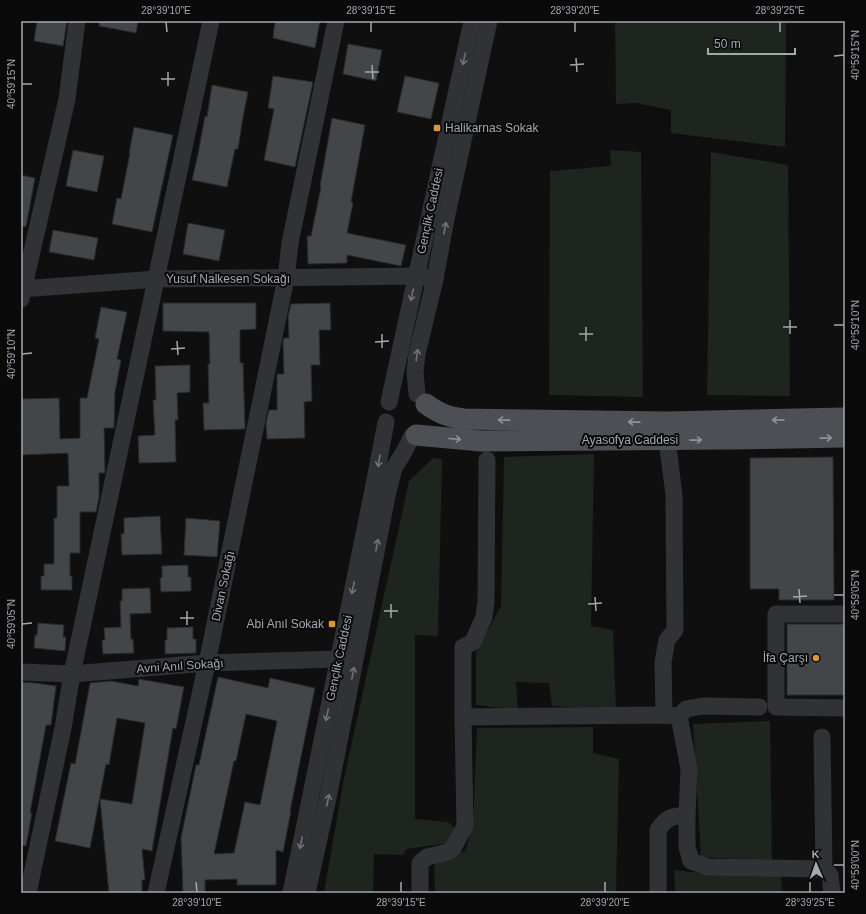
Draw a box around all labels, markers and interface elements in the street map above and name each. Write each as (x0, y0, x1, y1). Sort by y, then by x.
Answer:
text: 28°39'10"E (141, 5, 191, 16)
text: 28°39'15"E (346, 5, 396, 16)
text: 28°39'20"E (550, 5, 600, 16)
text: 28°39'25"E (755, 5, 805, 16)
scale bar (708, 30, 795, 56)
text: 40°59'15"N (850, 30, 861, 80)
text: 50 m (714, 37, 741, 51)
one-way arrow (459, 52, 467, 65)
text: 40°59'15"N (6, 59, 17, 109)
place label: Halikarnas Sokak (445, 121, 539, 135)
marker: Halikarnas Sokak (432, 123, 442, 133)
street label: Gençlik Caddesi (414, 167, 446, 255)
one-way arrow (441, 222, 449, 235)
street label: Yusuf Nalkesen Sokağı (166, 272, 290, 286)
one-way arrow (407, 289, 415, 302)
text: 40°59'10"N (850, 300, 861, 350)
text: 40°59'10"N (6, 329, 17, 379)
one-way arrow (413, 349, 421, 362)
one-way arrow (498, 416, 511, 424)
one-way arrow (772, 416, 785, 424)
one-way arrow (628, 418, 641, 426)
street label: Ayasofya Caddesi (582, 433, 678, 447)
one-way arrow (819, 434, 832, 442)
one-way arrow (448, 435, 461, 442)
one-way arrow (689, 436, 702, 444)
one-way arrow (375, 454, 383, 467)
one-way arrow (374, 539, 382, 552)
street label: Divan Sokağı (209, 550, 237, 622)
text: 40°59'05"N (850, 570, 861, 620)
one-way arrow (349, 581, 357, 594)
text: 40°59'05"N (6, 599, 17, 649)
street label: Gençlik Caddesi (323, 614, 355, 702)
place label: Abi Anıl Sokak (247, 617, 325, 631)
marker: Abi Anıl Sokak (327, 619, 337, 629)
place label: İfa Çarşı (763, 651, 808, 665)
marker: İfa Çarşı (811, 653, 821, 663)
street label: Avni Anıl Sokağı (136, 656, 224, 676)
one-way arrow (349, 666, 357, 679)
one-way arrow (323, 708, 331, 721)
one-way arrow (324, 794, 332, 807)
one-way arrow (297, 836, 305, 849)
text: 40°59'00"N (850, 840, 861, 890)
north arrow (796, 844, 836, 884)
text: K (811, 848, 820, 860)
text: 28°39'10"E (172, 897, 222, 908)
text: 28°39'15"E (376, 897, 426, 908)
text: 28°39'20"E (580, 897, 630, 908)
text: 28°39'25"E (785, 897, 835, 908)

